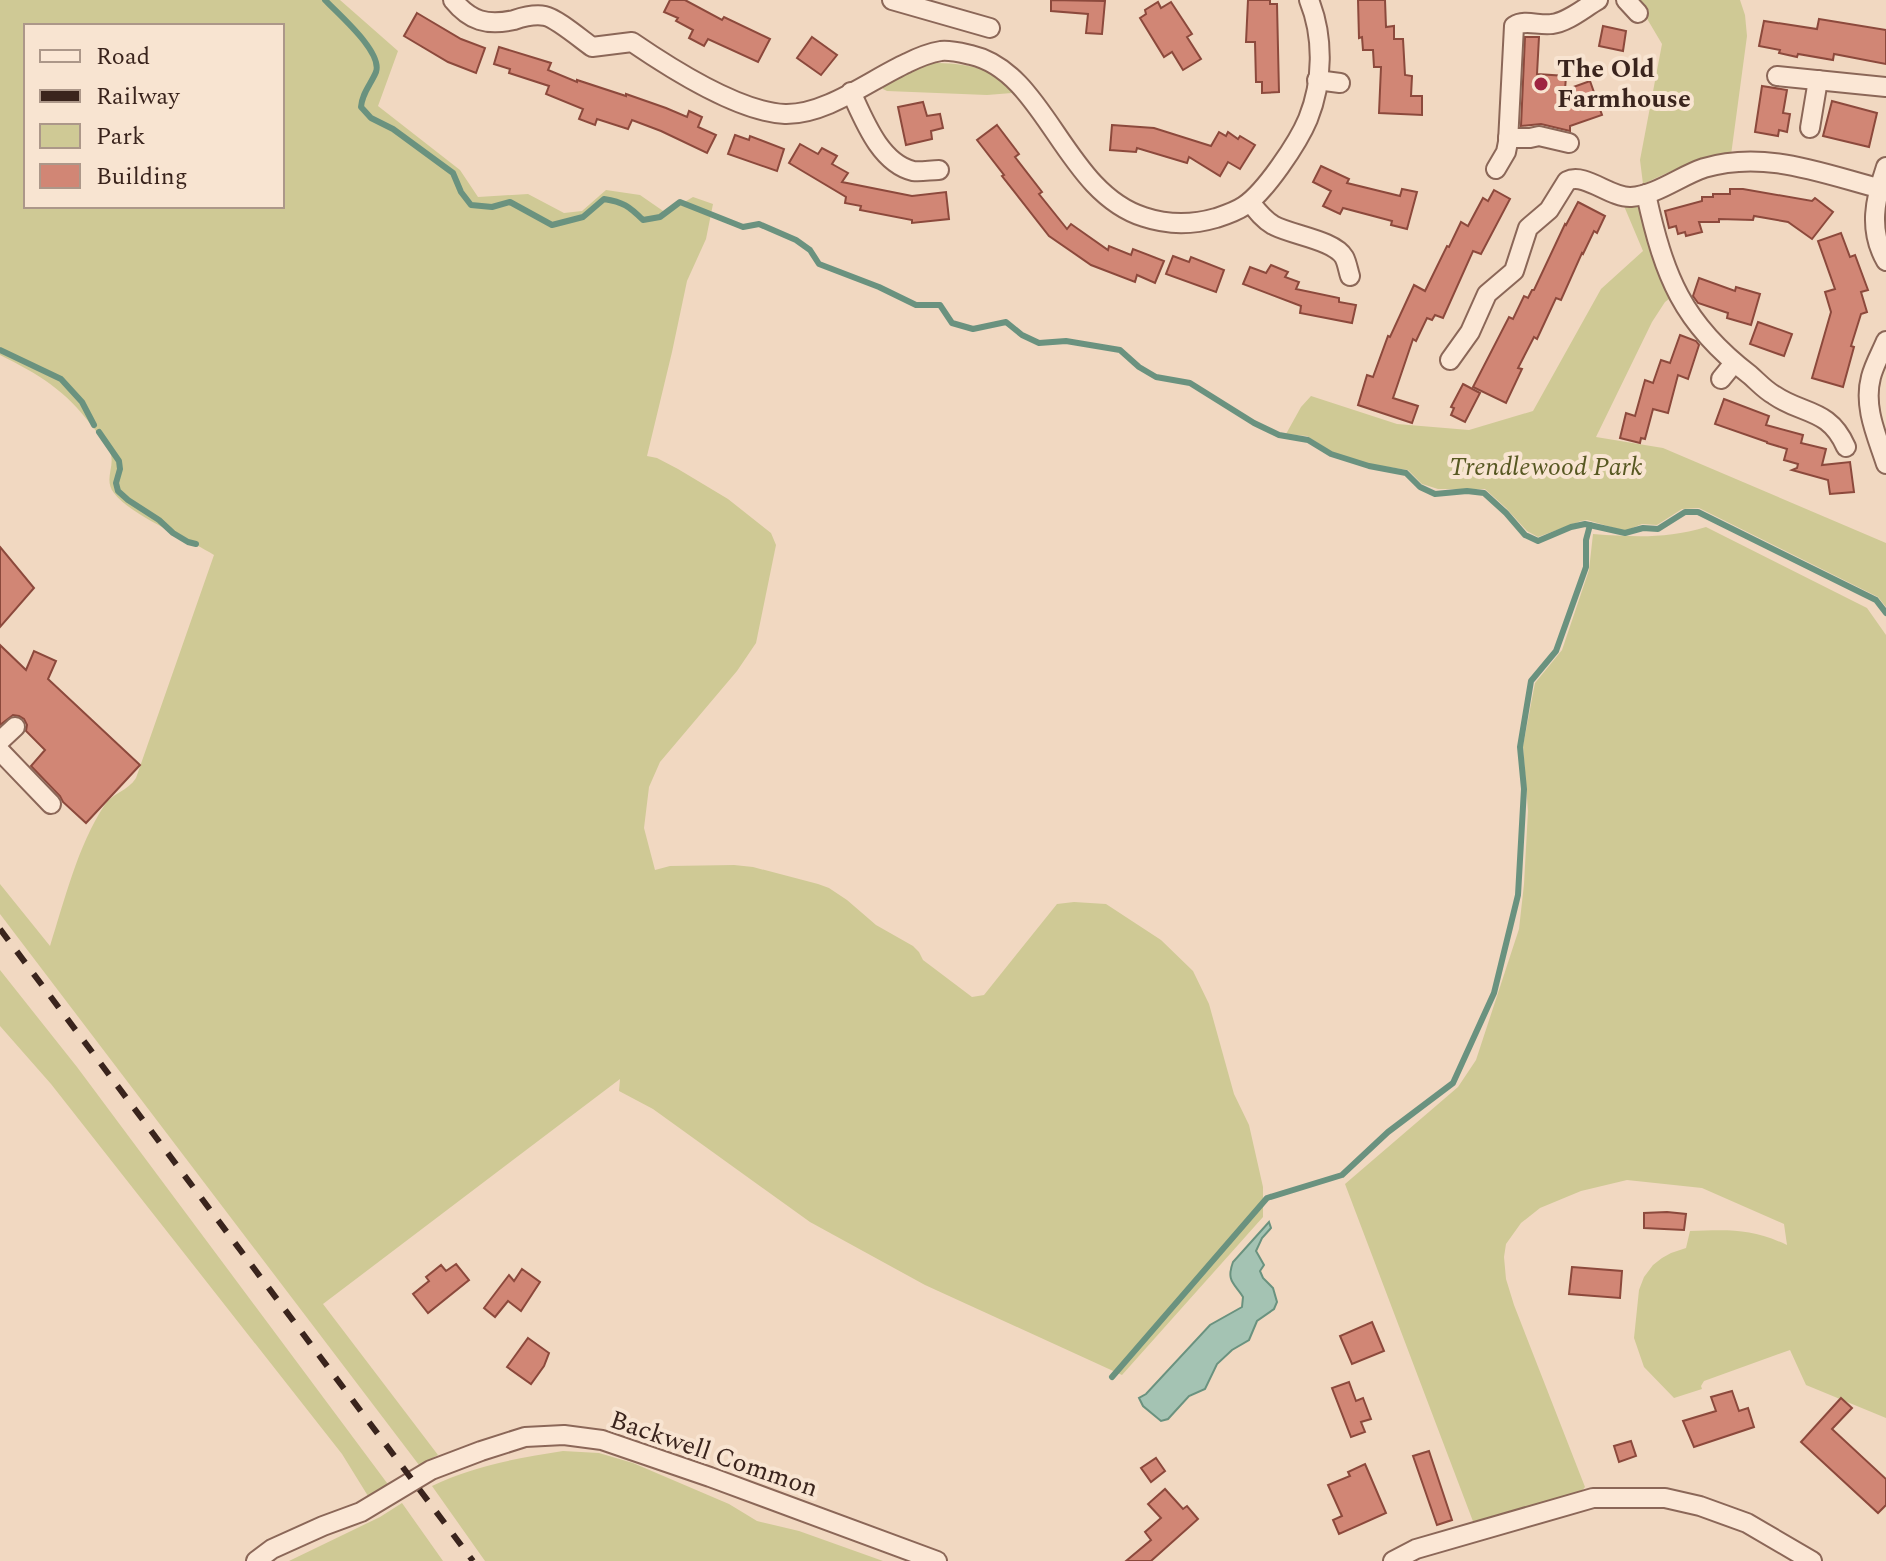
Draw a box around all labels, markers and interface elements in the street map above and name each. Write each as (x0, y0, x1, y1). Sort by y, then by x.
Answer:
legend (24, 24, 284, 208)
text: Road (96, 39, 150, 75)
place label: The Old Farmhouse (1557, 49, 1691, 119)
marker: The Old Farmhouse (1532, 75, 1550, 93)
text: Railway (96, 79, 181, 115)
text: Park (96, 119, 146, 155)
text: Building (96, 159, 188, 195)
park label: Trendlewood Park (1449, 447, 1643, 487)
street label: Backwell Common (605, 1400, 823, 1508)

